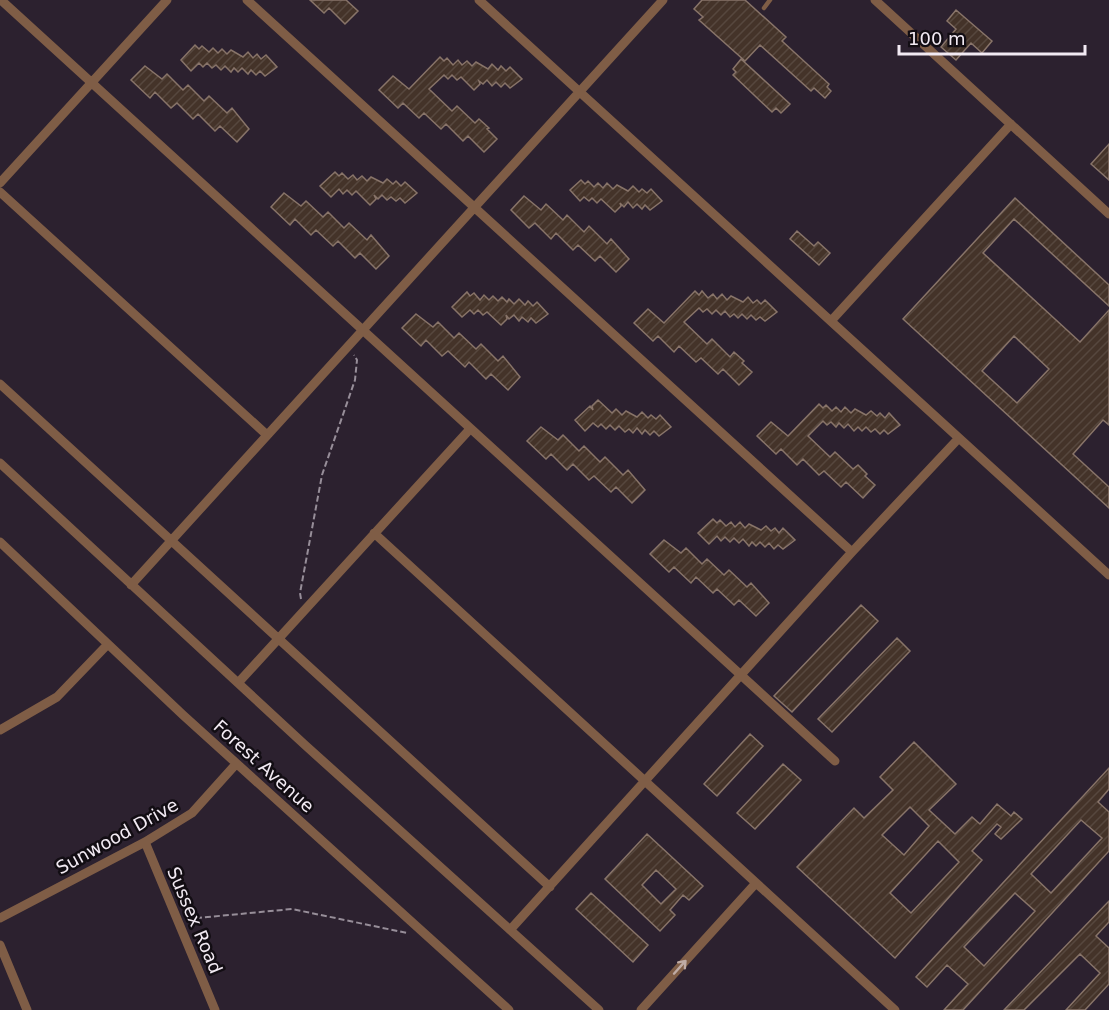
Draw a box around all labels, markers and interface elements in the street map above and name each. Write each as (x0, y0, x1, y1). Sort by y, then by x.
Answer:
scale bar (899, 18, 1085, 56)
text: 100 m (908, 28, 966, 49)
street label: Forest Avenue (209, 715, 319, 817)
street label: Sunwood Drive (52, 794, 182, 878)
street label: Sussex Road (163, 863, 227, 977)
one-way arrow (673, 959, 687, 974)

